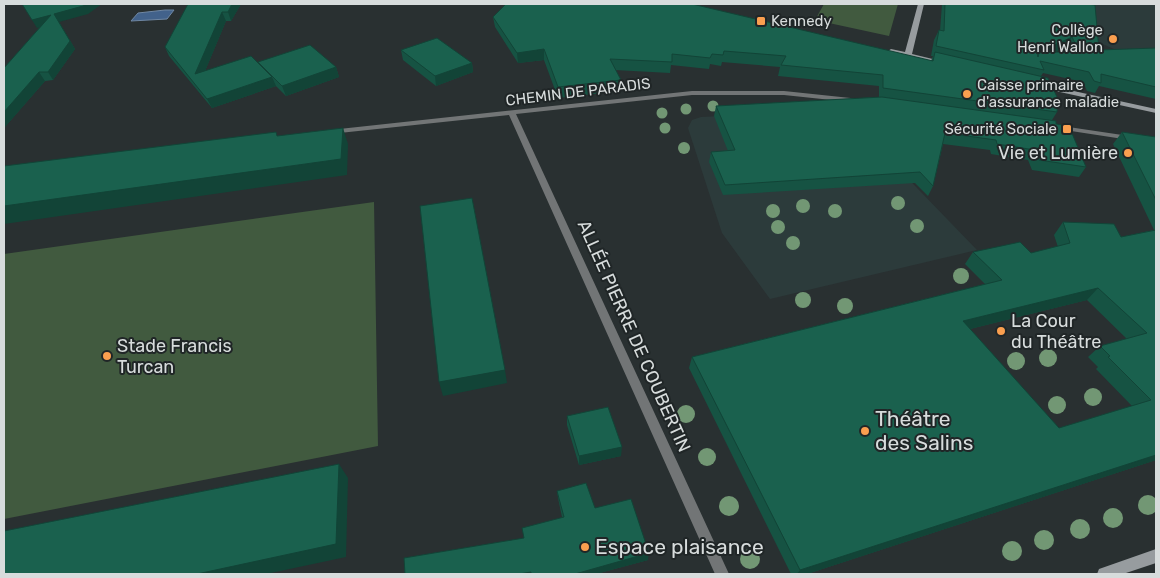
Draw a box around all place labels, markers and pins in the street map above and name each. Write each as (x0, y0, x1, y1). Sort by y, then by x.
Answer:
place label: Kennedy (771, 12, 832, 30)
marker: Kennedy (755, 15, 767, 27)
place label: Collège Henri Wallon (1017, 21, 1103, 56)
marker: Collège Henri Wallon (1107, 33, 1119, 45)
place label: Caisse primaire d'assurance maladie (977, 76, 1119, 111)
marker: Caisse primaire d'assurance maladie (961, 88, 973, 100)
place label: Sécurité Sociale (945, 120, 1057, 138)
marker: Sécurité Sociale (1061, 123, 1073, 135)
place label: Vie et Lumière (998, 142, 1118, 164)
marker: Vie et Lumière (1122, 147, 1134, 159)
place label: La Cour du Théâtre (1011, 310, 1101, 353)
marker: La Cour du Théâtre (995, 325, 1007, 337)
place label: Stade Francis Turcan (117, 335, 232, 378)
marker: Stade Francis Turcan (101, 350, 113, 362)
place label: Théâtre des Salins (875, 406, 973, 455)
marker: Théâtre des Salins (859, 425, 871, 437)
place label: Espace plaisance (595, 534, 764, 559)
marker: Espace plaisance (579, 541, 591, 553)

